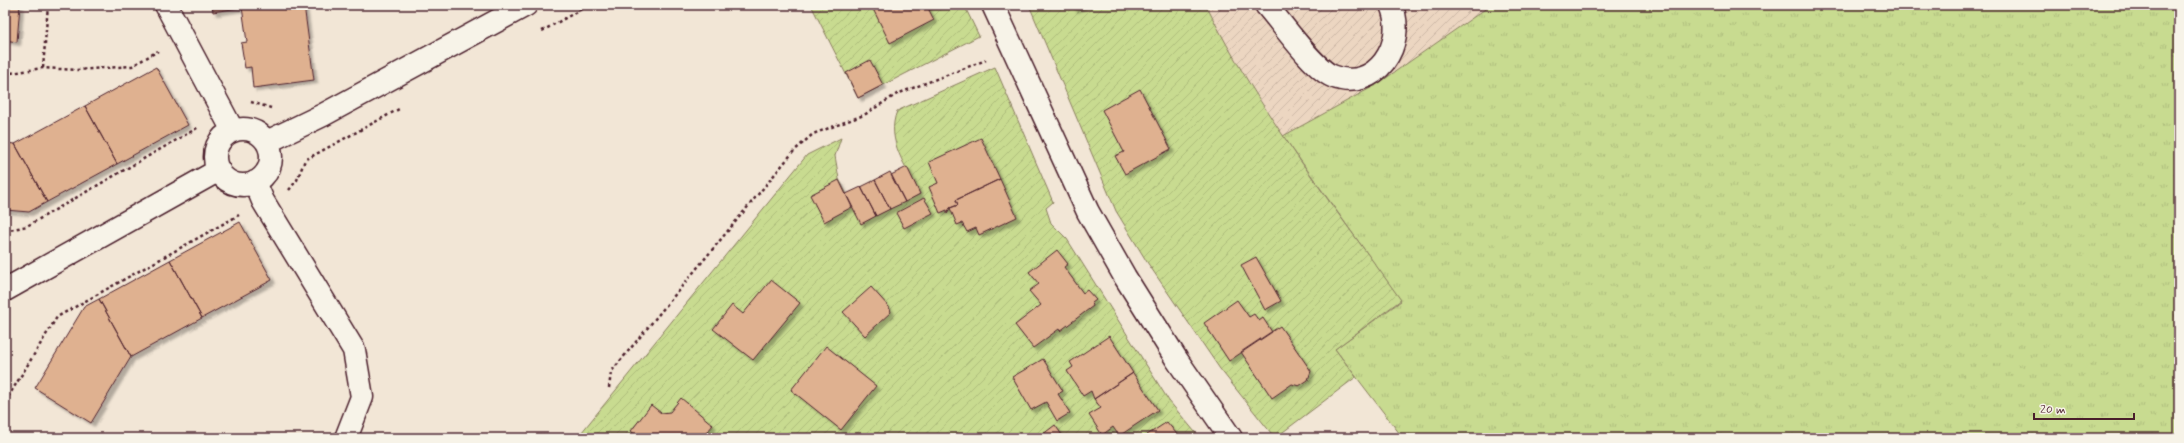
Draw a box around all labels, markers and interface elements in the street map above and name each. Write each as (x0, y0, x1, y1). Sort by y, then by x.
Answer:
scale bar (2034, 395, 2134, 421)
text: 20 m (2040, 402, 2066, 418)

